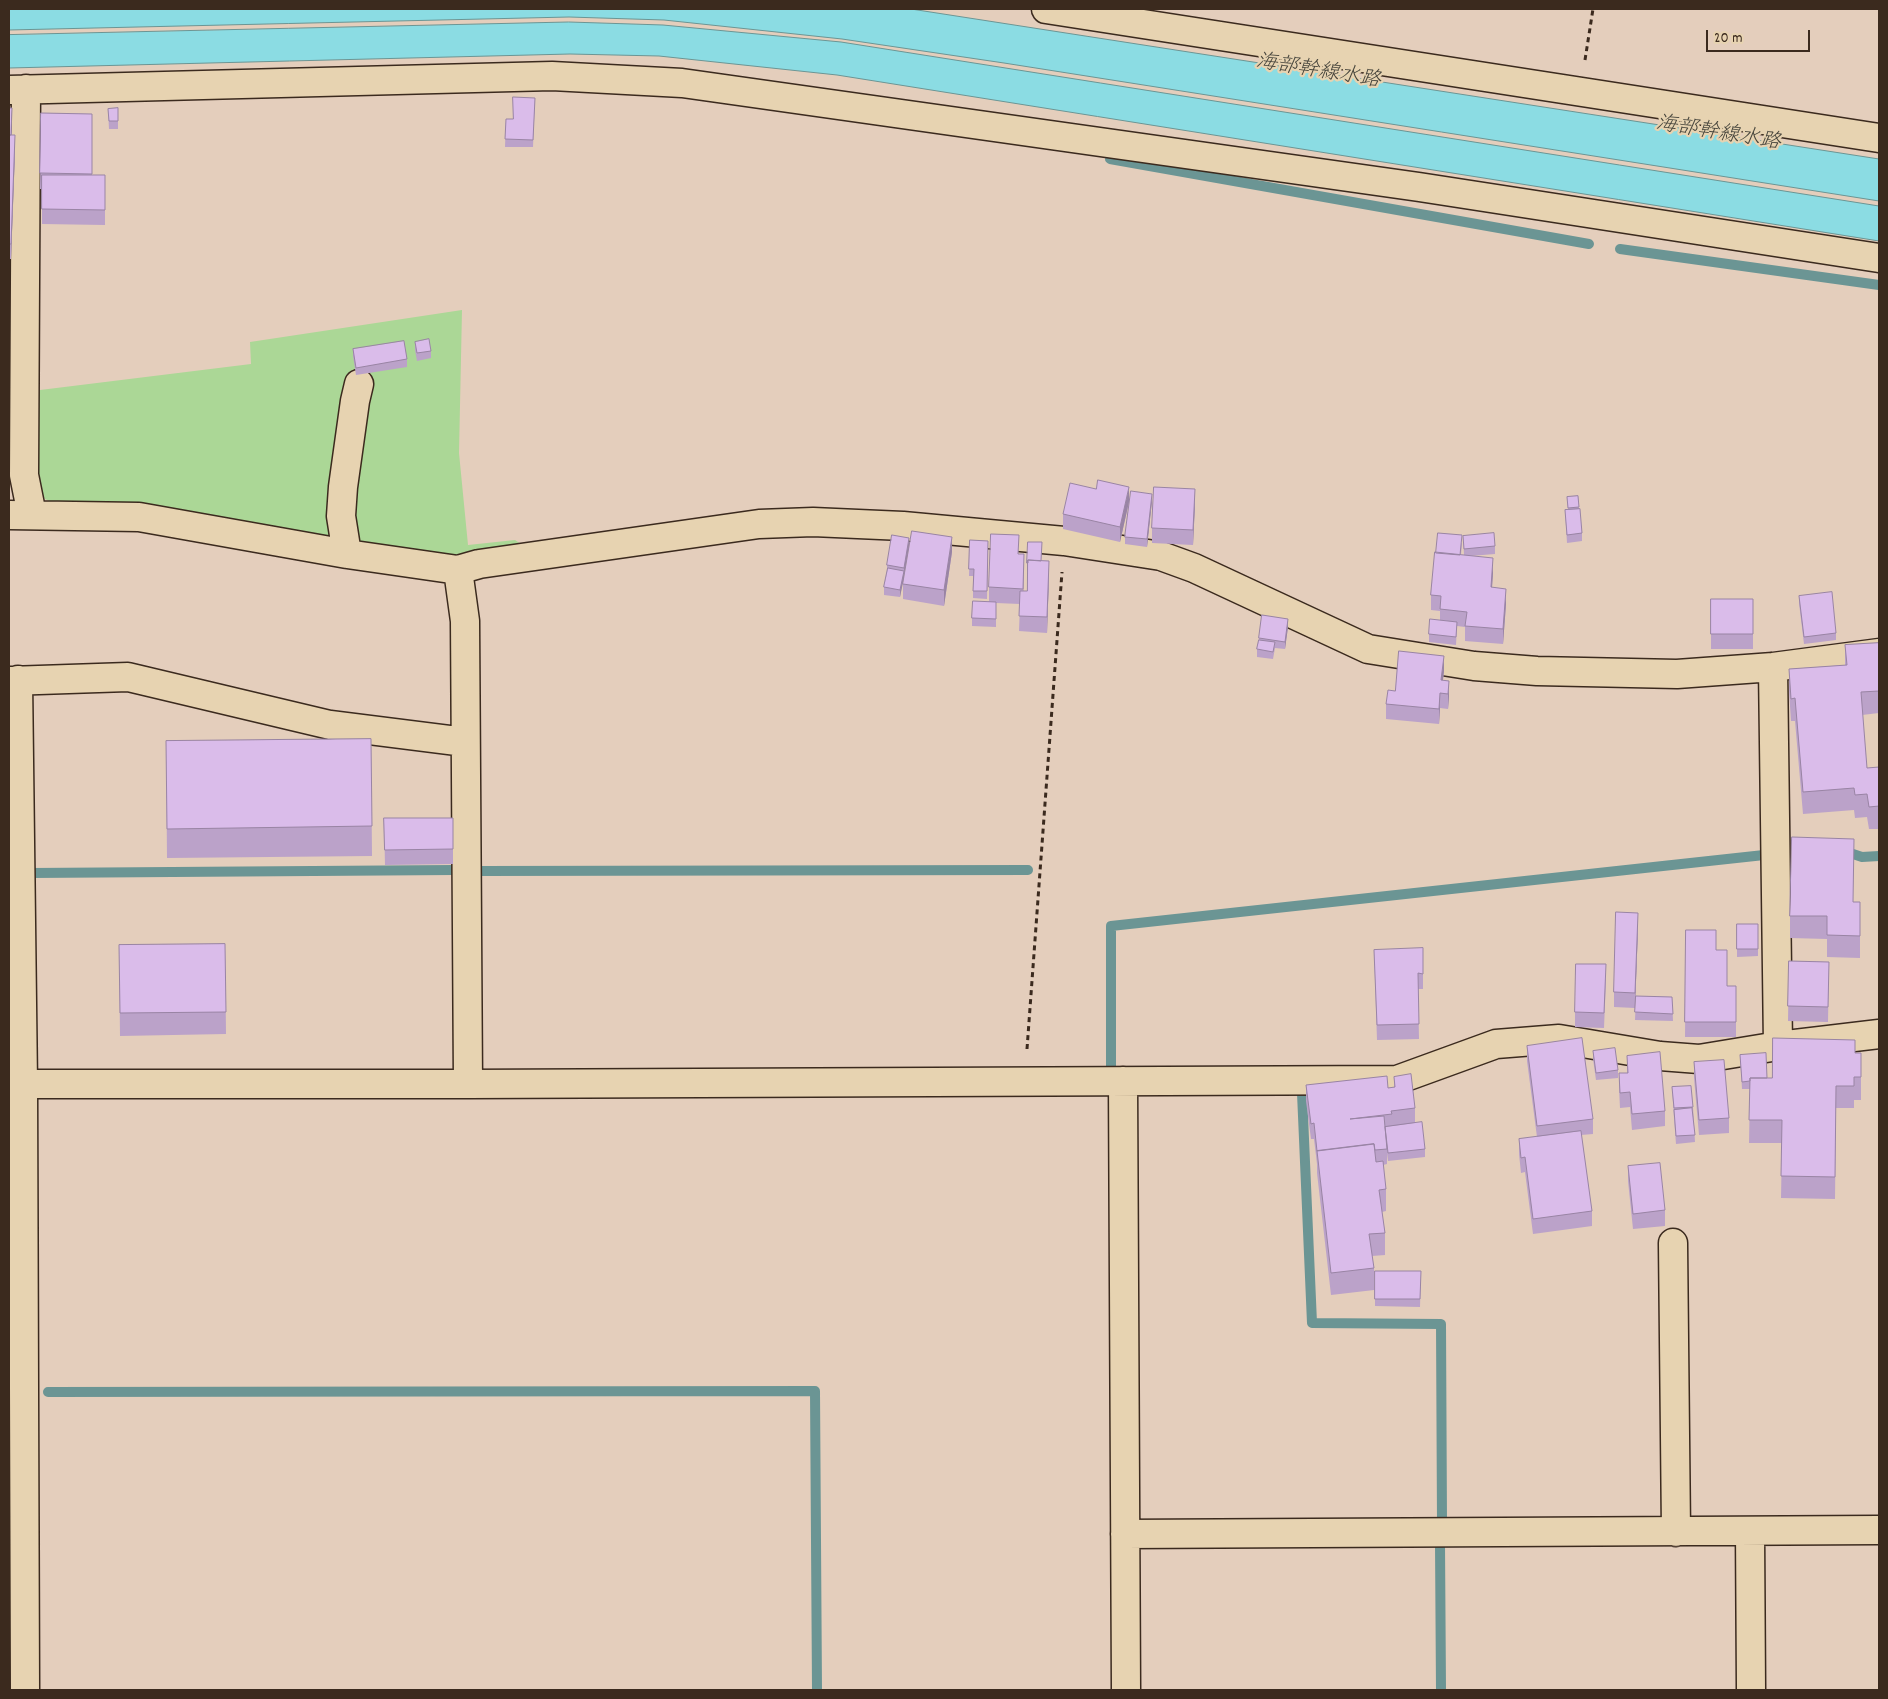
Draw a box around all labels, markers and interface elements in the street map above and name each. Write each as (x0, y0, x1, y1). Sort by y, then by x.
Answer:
scale bar (1708, 20, 1812, 52)
text: 20 m (1714, 28, 1742, 50)
water label: 海部幹線水路 (1254, 51, 1382, 95)
water label: 海部幹線水路 (1654, 113, 1782, 157)

